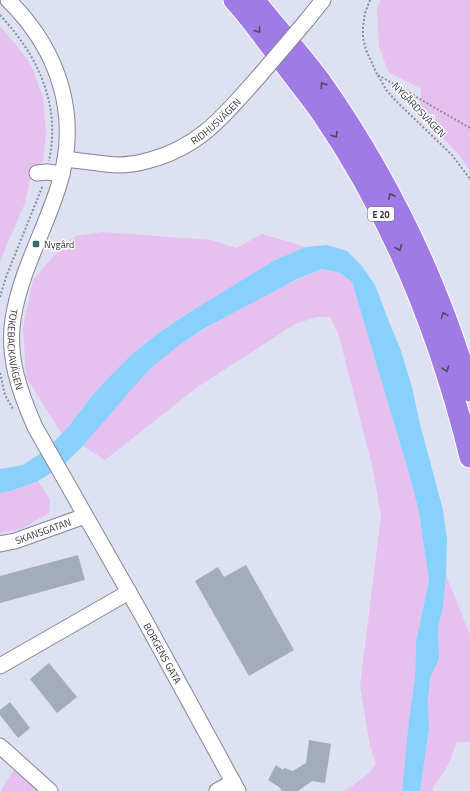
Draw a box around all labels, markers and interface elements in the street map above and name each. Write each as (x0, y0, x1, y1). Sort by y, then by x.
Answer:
one-way arrow (253, 26, 260, 33)
street label: NYGÅRDSVÄGEN (389, 79, 449, 141)
one-way arrow (321, 83, 328, 90)
street label: RIDHUSVÄGEN (187, 94, 244, 148)
one-way arrow (330, 131, 338, 138)
one-way arrow (388, 193, 396, 200)
road number: E 20 (368, 207, 394, 221)
place label: Nygård (44, 237, 74, 252)
marker: Nygård (31, 239, 41, 249)
one-way arrow (394, 245, 402, 252)
street label: TOKEBACKAVÄGEN (4, 308, 27, 392)
one-way arrow (441, 311, 449, 318)
one-way arrow (441, 366, 450, 373)
street label: SKANSGATAN (13, 514, 73, 548)
street label: BORGENS GATA (140, 620, 186, 686)

